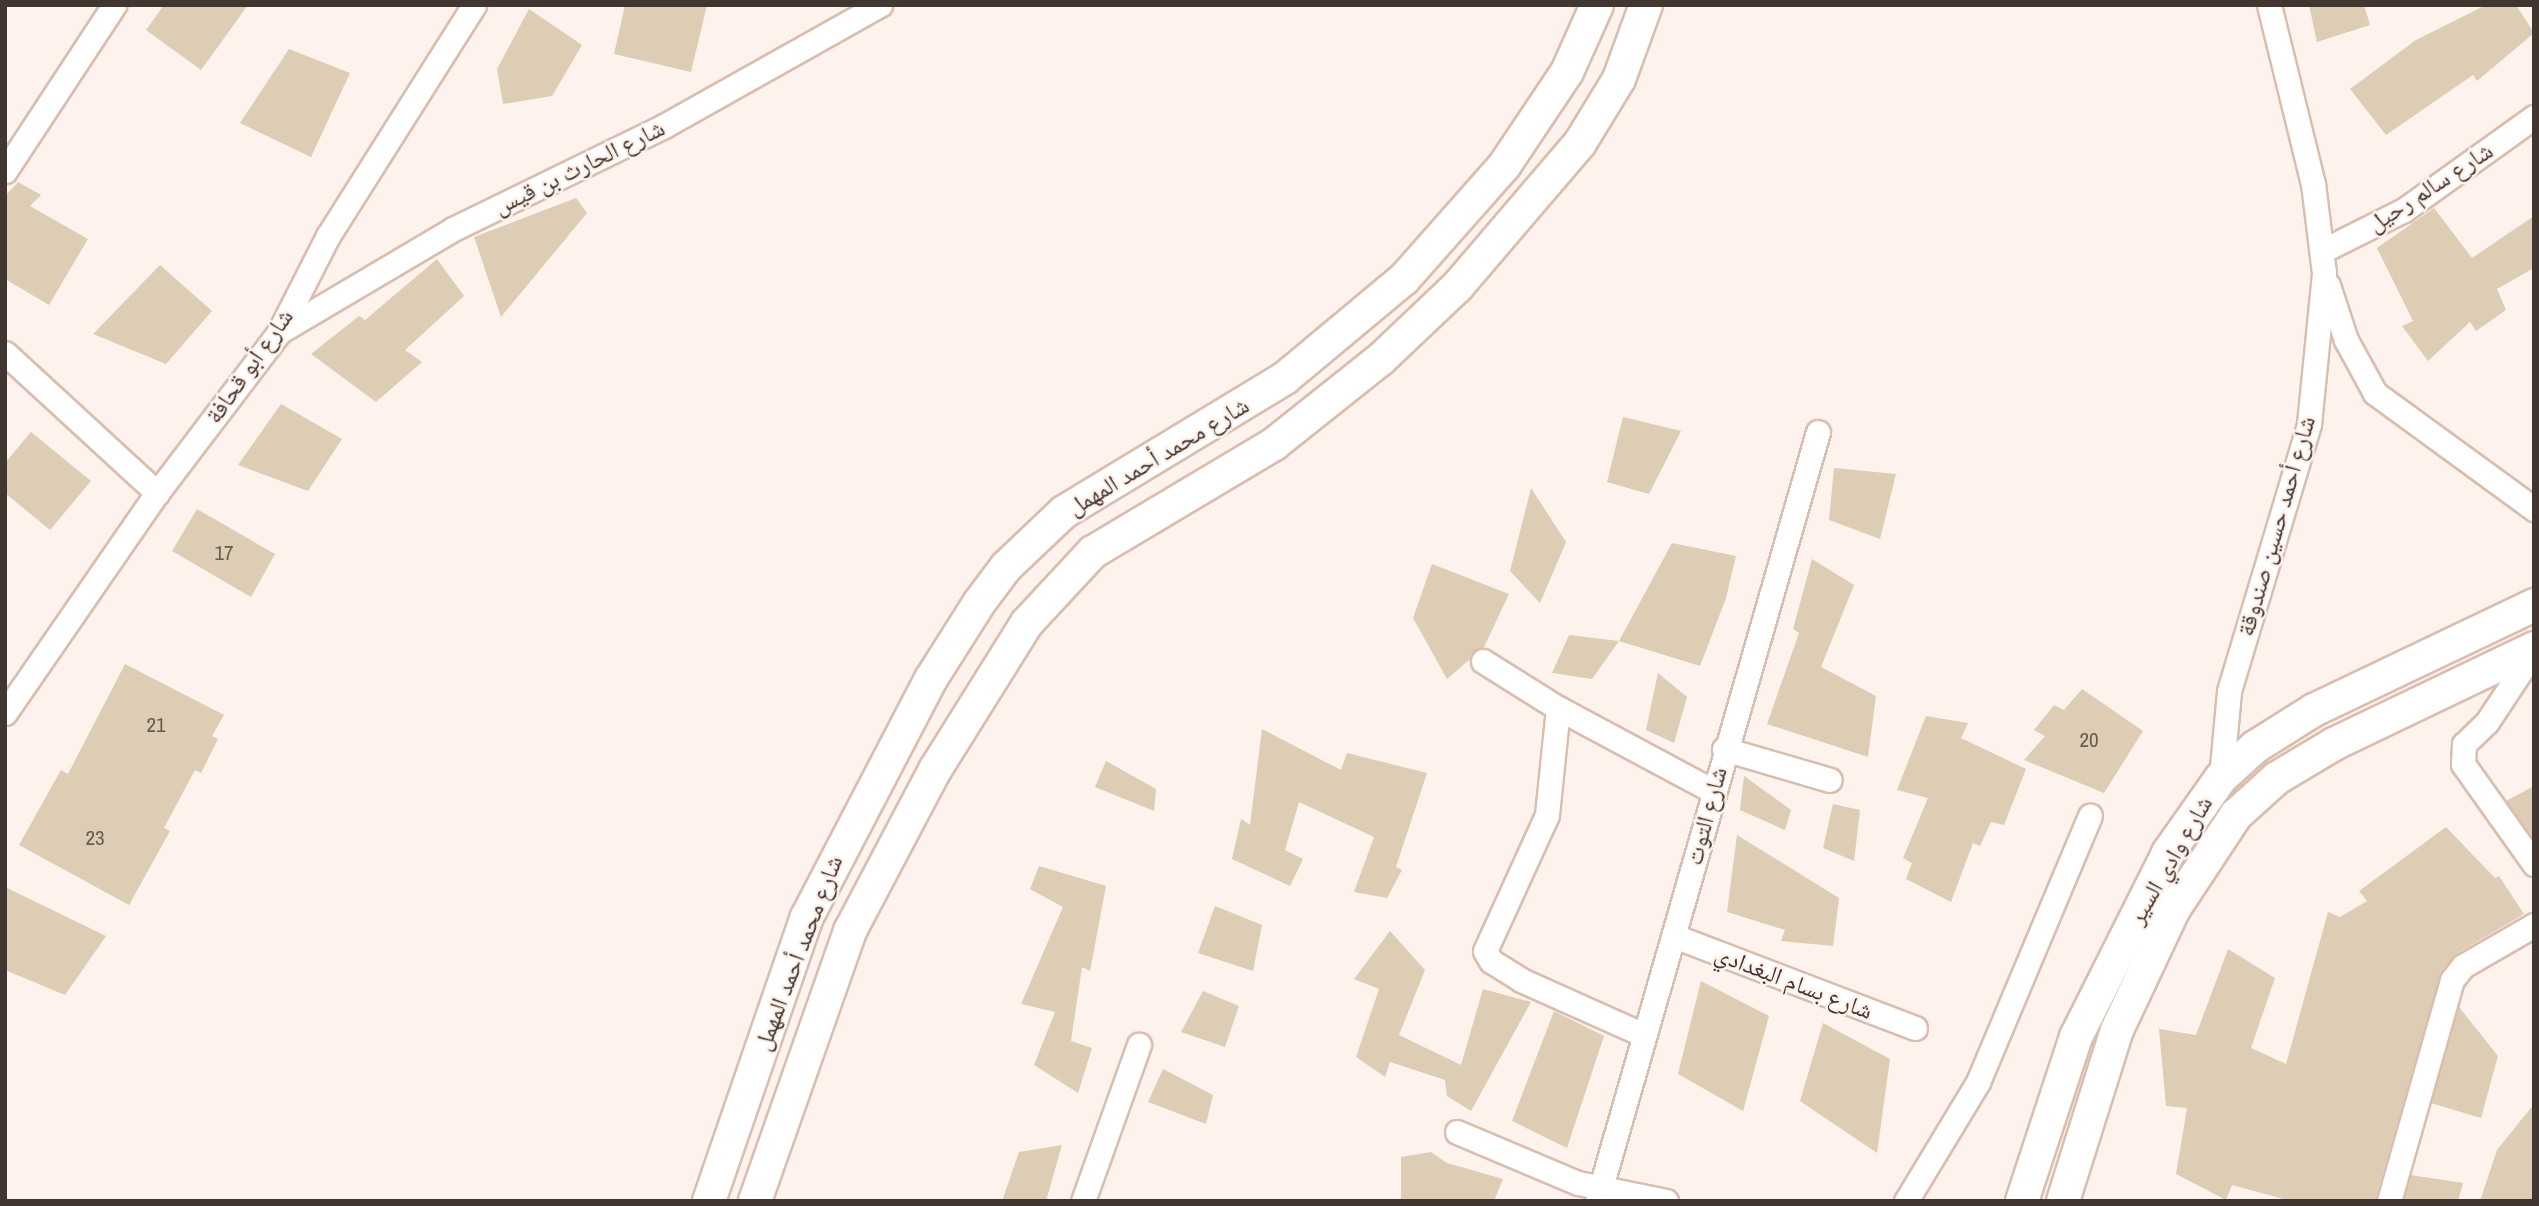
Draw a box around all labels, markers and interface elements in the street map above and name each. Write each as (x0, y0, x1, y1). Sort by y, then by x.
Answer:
street label: شارع الحارث بن قيس (489, 113, 669, 221)
street label: شارع سالم رحيل (2362, 136, 2498, 238)
street label: شارع أبو قحافة (199, 303, 299, 429)
street label: شارع محمد أحمد المهمل (1062, 390, 1254, 522)
street label: شارع أحمد حسين صندوقة (2231, 413, 2321, 639)
house number: 17 (214, 540, 234, 566)
house number: 21 (146, 712, 166, 738)
house number: 20 (2079, 727, 2099, 753)
street label: شارع التوت (1679, 764, 1733, 868)
street label: شارع وادي السير (2122, 791, 2218, 929)
house number: 23 (85, 825, 105, 851)
street label: شارع محمد أحمد المهمل (748, 851, 848, 1055)
street label: شارع بسام البغدادي (1711, 939, 1877, 1025)

